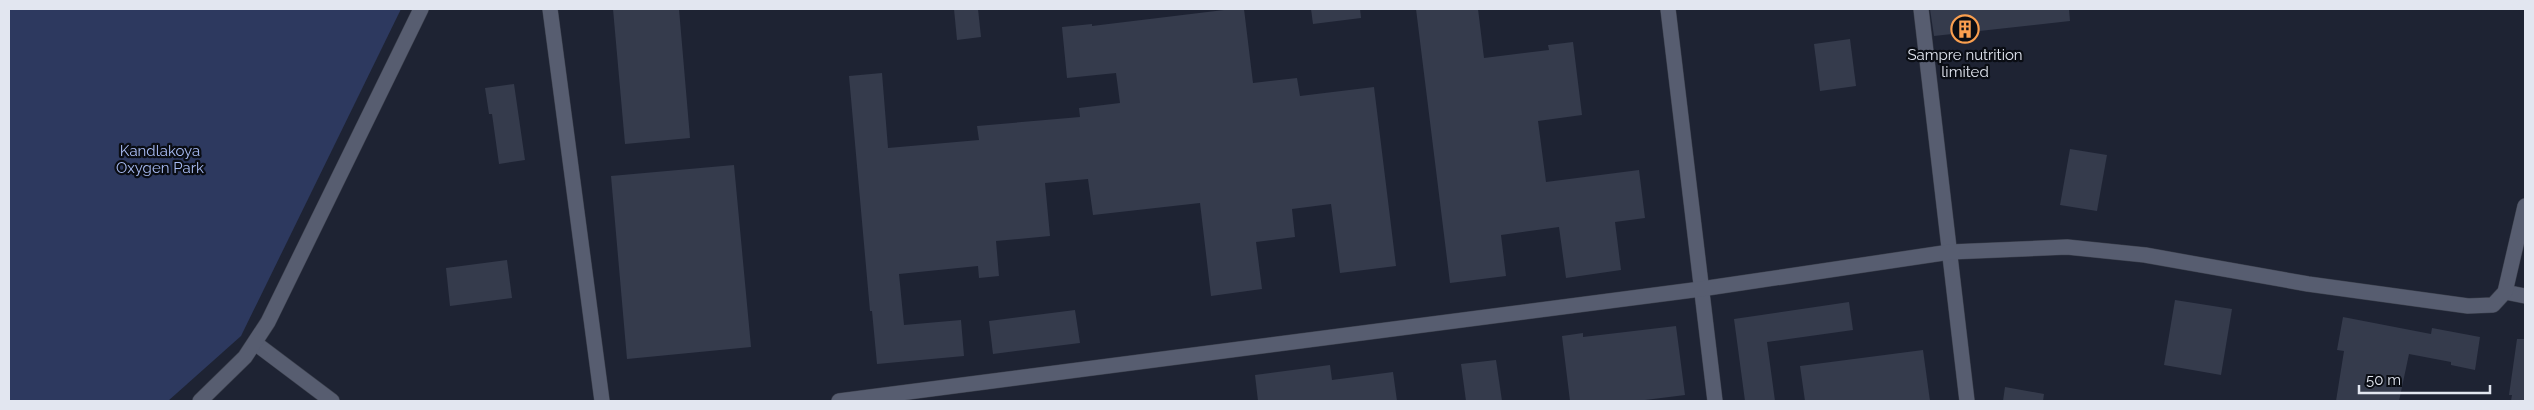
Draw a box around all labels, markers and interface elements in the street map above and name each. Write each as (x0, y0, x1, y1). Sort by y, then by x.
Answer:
building icon: Sampre nutrition limited (1950, 14, 1980, 44)
place label: Sampre nutrition limited (1907, 46, 2023, 81)
park label: Kandlakoya Oxygen Park (116, 142, 204, 177)
scale bar (2359, 362, 2490, 394)
text: 50 m (2366, 371, 2401, 389)

